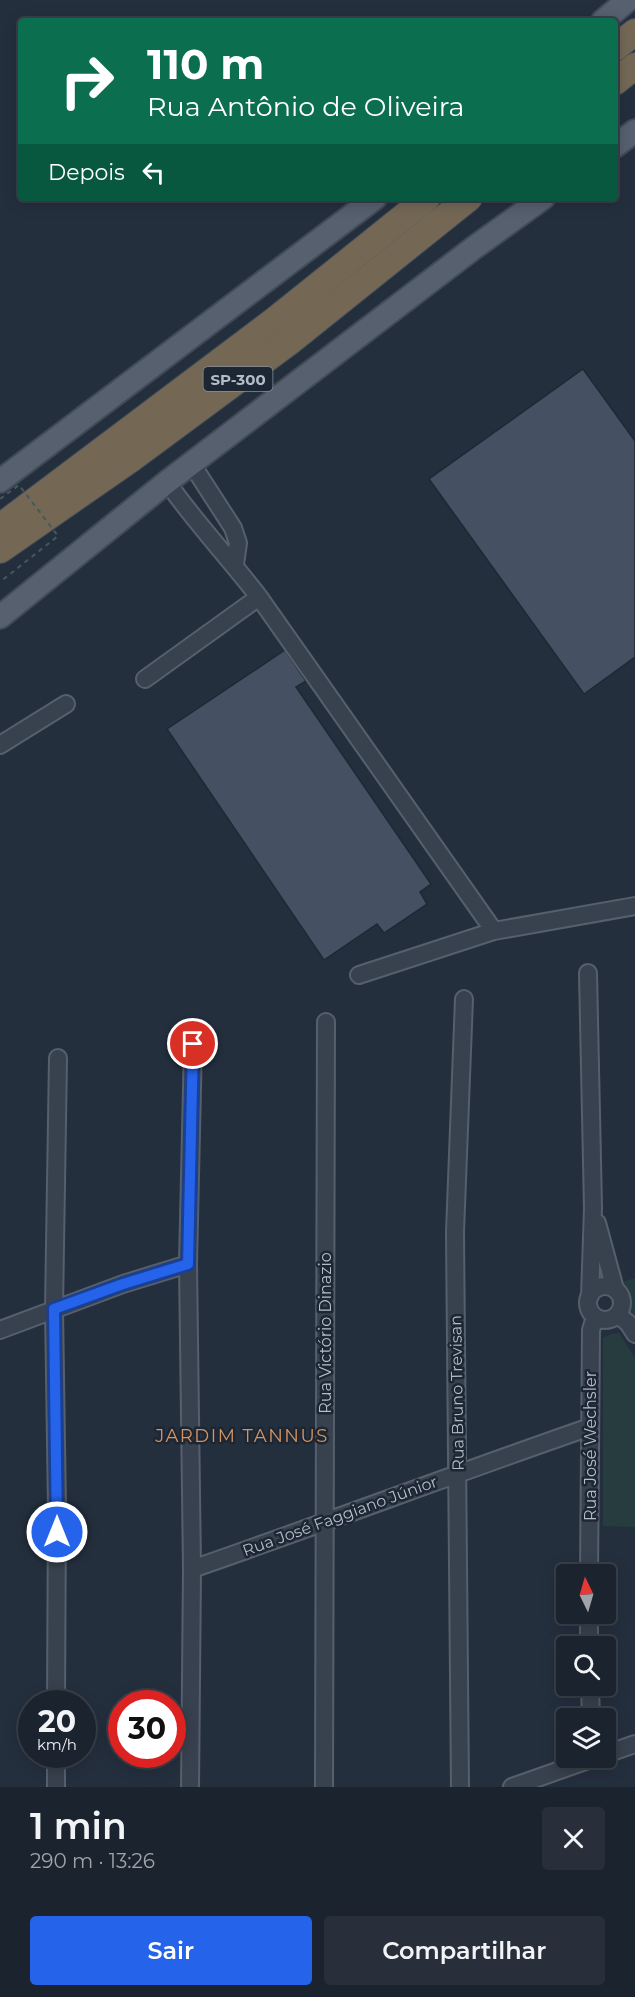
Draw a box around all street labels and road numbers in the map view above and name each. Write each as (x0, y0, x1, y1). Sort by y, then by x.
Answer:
road number: SP-300 (204, 367, 272, 391)
street label: Rua Victório Dinazio (316, 1252, 335, 1414)
street label: Rua Bruno Trevisan (446, 1315, 468, 1471)
street label: Rua José Wechsler (581, 1371, 600, 1521)
street label: Rua José Faggiano Júnior (240, 1472, 440, 1560)

